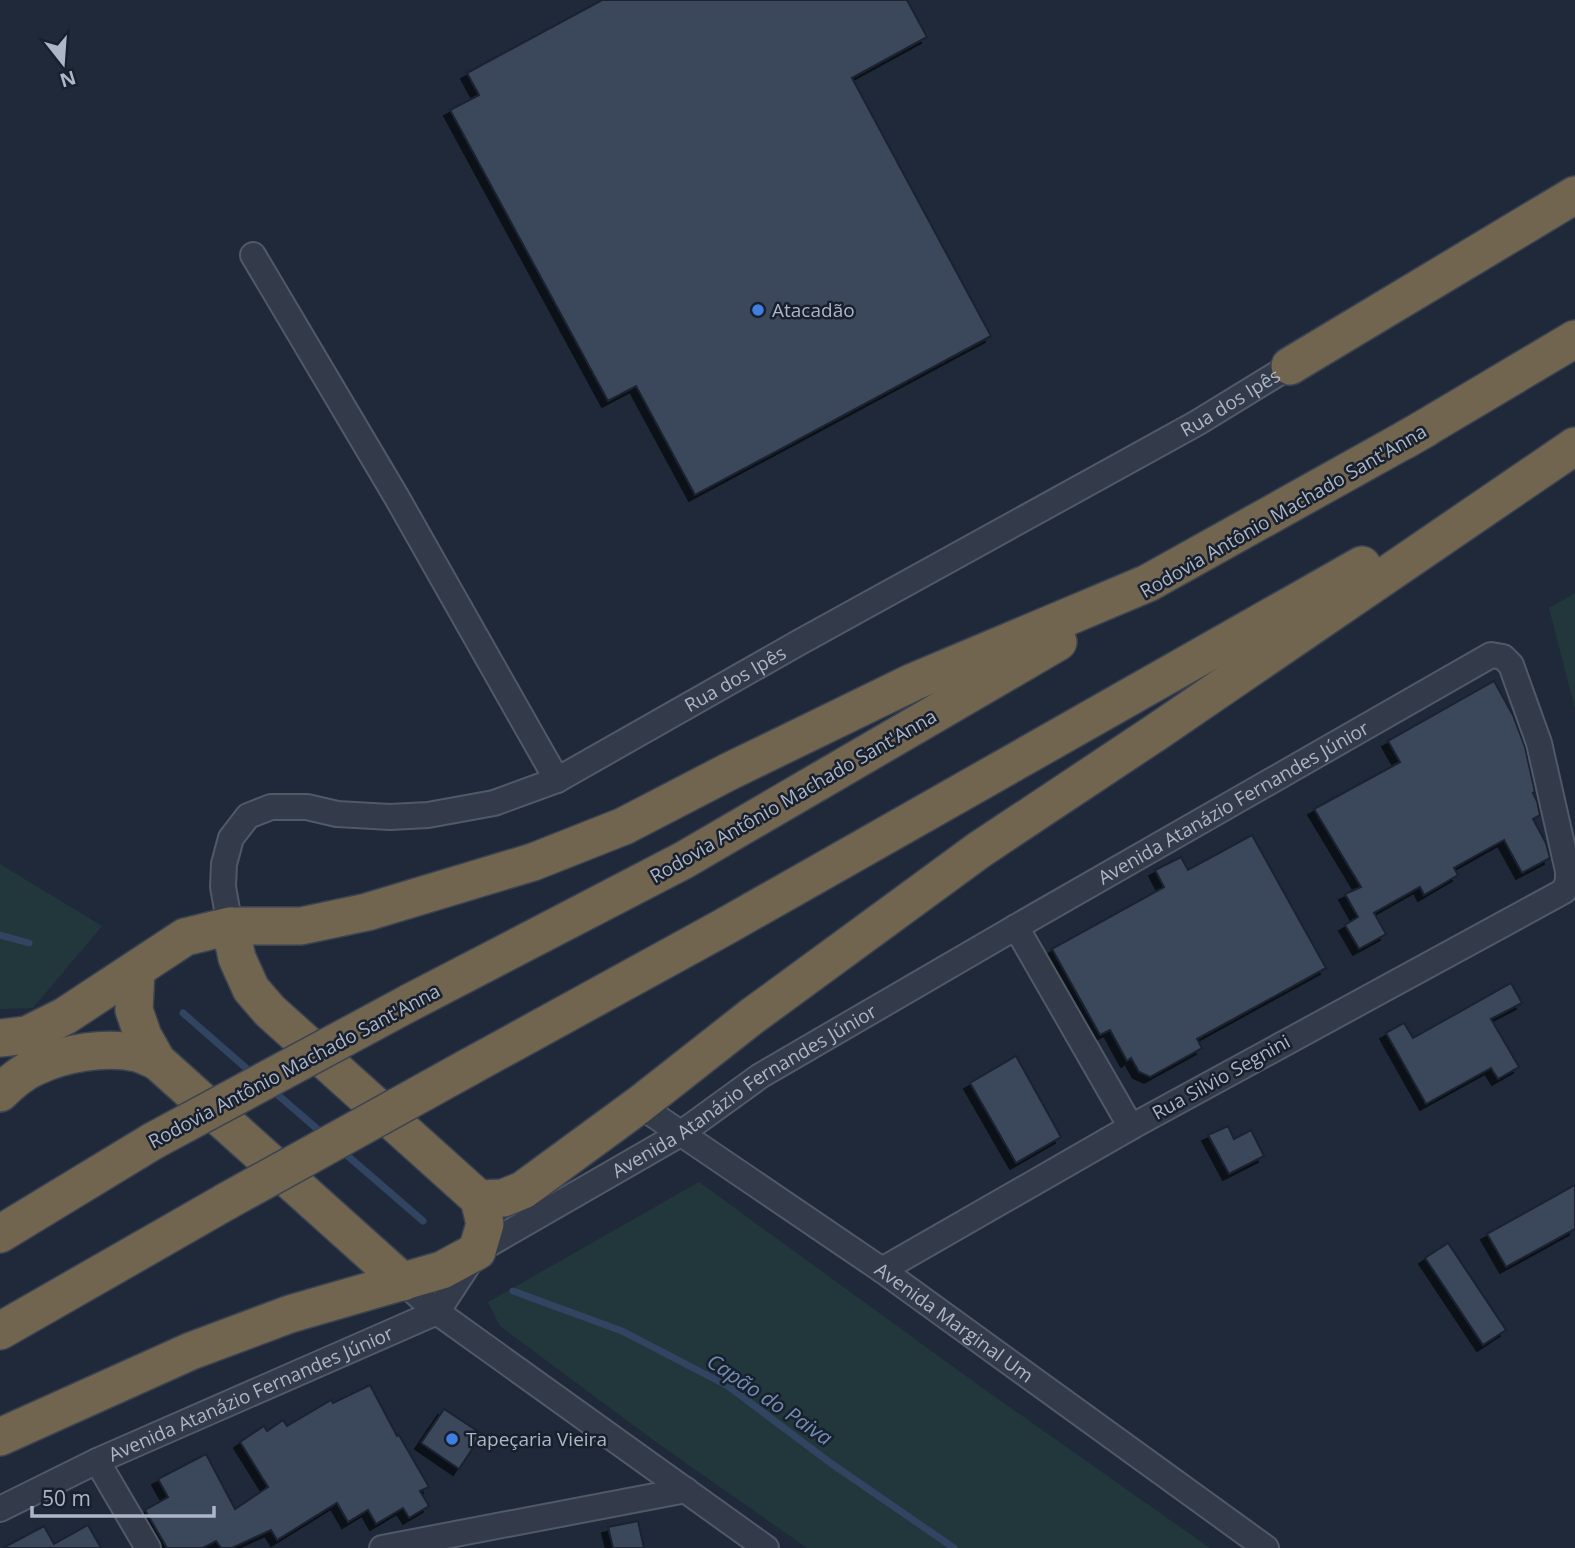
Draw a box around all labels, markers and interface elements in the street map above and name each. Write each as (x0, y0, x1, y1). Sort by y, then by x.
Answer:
north arrow (28, 28, 98, 98)
text: N (57, 65, 79, 94)
place label: Atacadão (772, 297, 855, 323)
marker: Atacadão (750, 302, 766, 318)
street label: Rua dos Ipês (1176, 362, 1285, 443)
street label: Rodovia Antônio Machado Sant'Anna (1135, 418, 1431, 604)
street label: Rua dos Ipês (680, 640, 791, 718)
street label: Rodovia Antônio Machado Sant'Anna (645, 703, 941, 889)
street label: Avenida Atanázio Fernandes Júnior (1093, 715, 1374, 890)
street label: Rodovia Antônio Machado Sant'Anna (144, 978, 444, 1154)
street label: Avenida Atanázio Fernandes Júnior (607, 998, 881, 1184)
street label: Rua Silvio Segnini (1147, 1028, 1295, 1126)
street label: Avenida Marginal Um (870, 1256, 1039, 1389)
street label: Avenida Atanázio Fernandes Júnior (104, 1320, 397, 1467)
water label: Capão do Paiva (702, 1347, 838, 1451)
place label: Tapeçaria Vieira (466, 1426, 607, 1452)
marker: Tapeçaria Vieira (444, 1431, 460, 1447)
scale bar (32, 1474, 214, 1518)
text: 50 m (42, 1484, 91, 1512)

